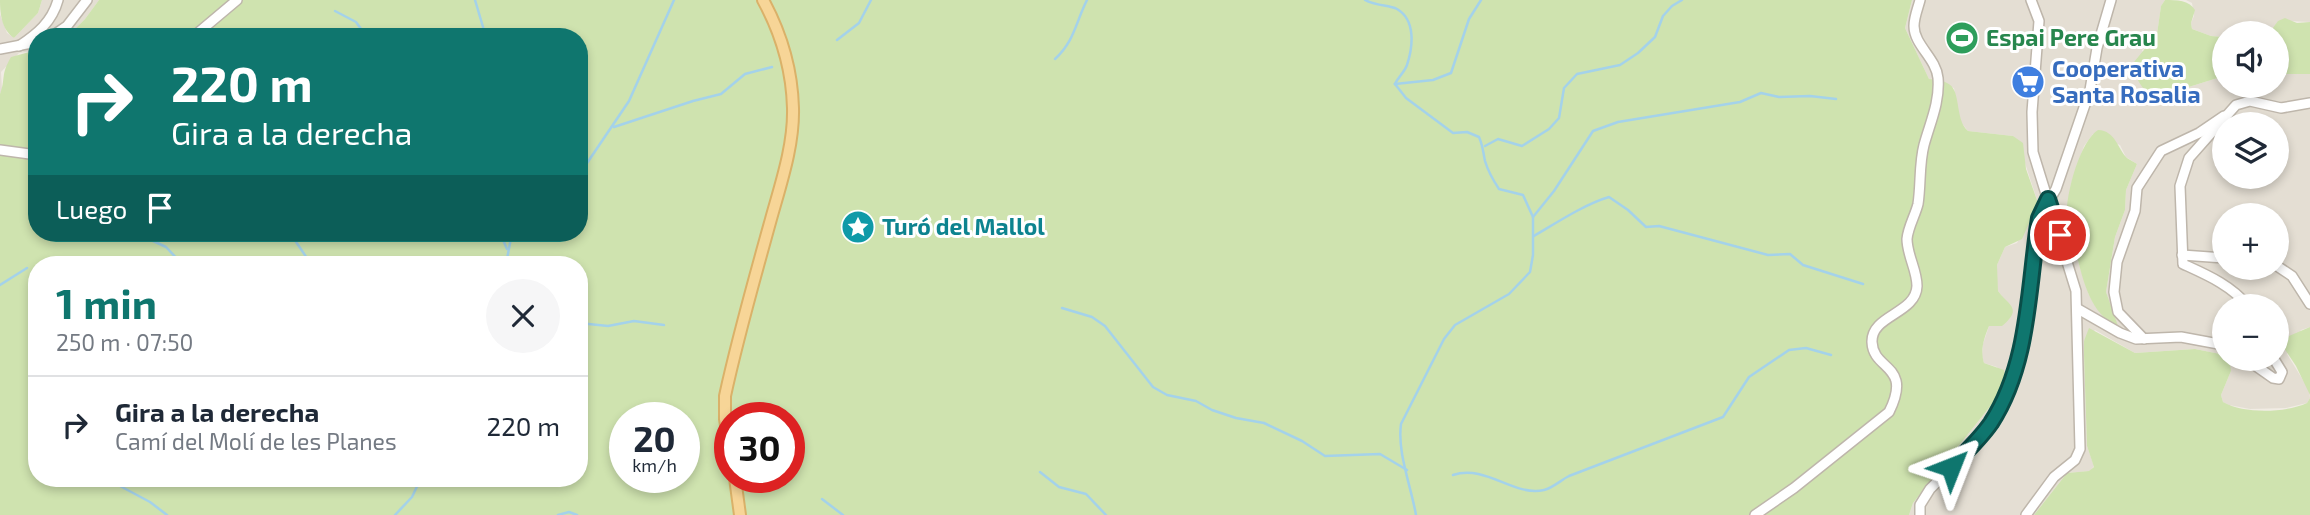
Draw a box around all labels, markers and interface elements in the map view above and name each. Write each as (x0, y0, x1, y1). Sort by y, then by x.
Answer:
sports icon: Espai Pere Grau (1943, 19, 1981, 57)
map controls (2212, 21, 2289, 371)
button: sound (2212, 21, 2289, 98)
place label: Espai Pere Grau (1986, 23, 2156, 51)
text: 220 m (171, 53, 313, 112)
place label: Cooperativa Santa Rosalia (2052, 54, 2201, 108)
icon: right (56, 56, 147, 147)
supermarket icon: Cooperativa Santa Rosalia (2009, 63, 2047, 101)
button: layers (2212, 112, 2289, 189)
text: Gira a la derecha (171, 113, 412, 151)
icon: arrive (141, 189, 179, 227)
text: Luego (56, 193, 127, 224)
button: + (2212, 203, 2289, 280)
pin (2030, 205, 2090, 265)
place icon: Turó del Mallol (839, 208, 877, 246)
place label: Turó del Mallol (882, 212, 1045, 240)
icon: arrive (2041, 216, 2079, 254)
text: 1 min (56, 277, 157, 327)
button: close (486, 279, 560, 353)
button: − (2212, 294, 2289, 371)
text: 250 m · 07:50 (56, 328, 193, 356)
text: Gira a la derecha (115, 396, 319, 427)
speed limit sign: 30 (714, 402, 805, 493)
icon: right (56, 406, 94, 444)
text: 220 m (487, 410, 560, 441)
text: 20 (633, 417, 676, 459)
text: Camí del Molí de les Planes (115, 427, 397, 455)
position arrow (1914, 430, 1988, 504)
text: km/h (632, 454, 677, 476)

